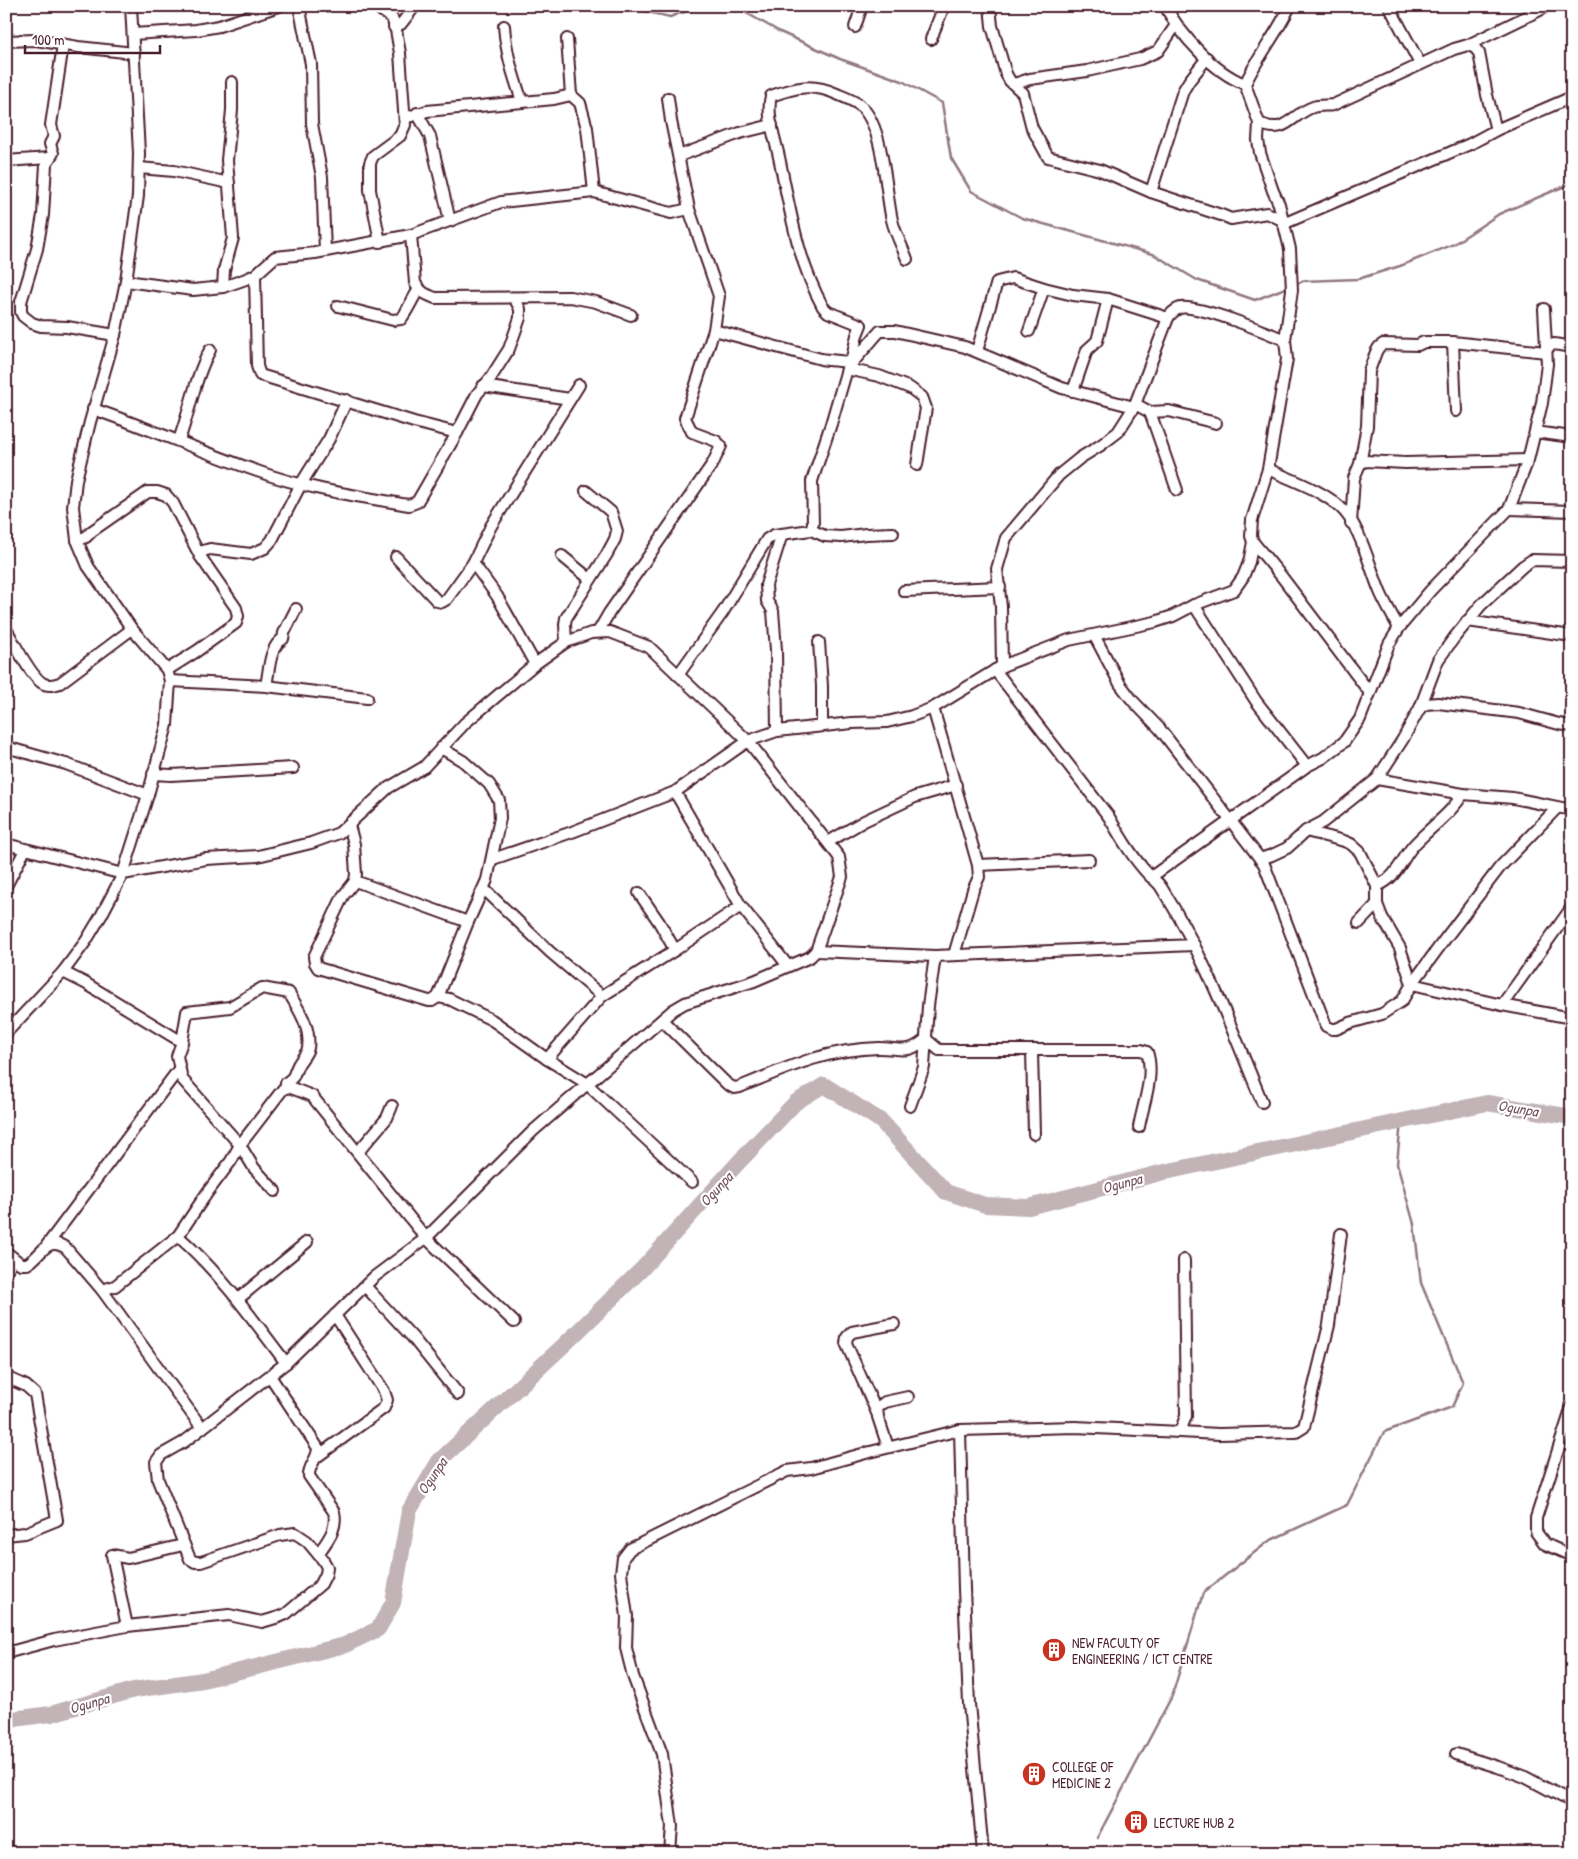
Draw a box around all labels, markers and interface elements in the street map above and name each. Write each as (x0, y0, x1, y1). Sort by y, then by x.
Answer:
scale bar (25, 22, 160, 54)
text: 100 m (32, 29, 65, 50)
water label: Ogunpa (1497, 1094, 1542, 1122)
water label: Ogunpa (695, 1166, 739, 1211)
water label: Ogunpa (1100, 1167, 1146, 1198)
water label: Ogunpa (412, 1452, 453, 1498)
place label: NEW FACULTY OF ENGINEERING / ICT CENTRE (1072, 1633, 1213, 1668)
building icon: NEW FACULTY OF ENGINEERING / ICT CENTRE (1041, 1637, 1067, 1663)
water label: Ogunpa (67, 1687, 113, 1719)
place label: COLLEGE OF MEDICINE 2 (1052, 1757, 1114, 1792)
building icon: COLLEGE OF MEDICINE 2 (1021, 1761, 1047, 1787)
building icon: LECTURE HUB 2 (1123, 1809, 1149, 1835)
place label: LECTURE HUB 2 (1154, 1813, 1235, 1832)

